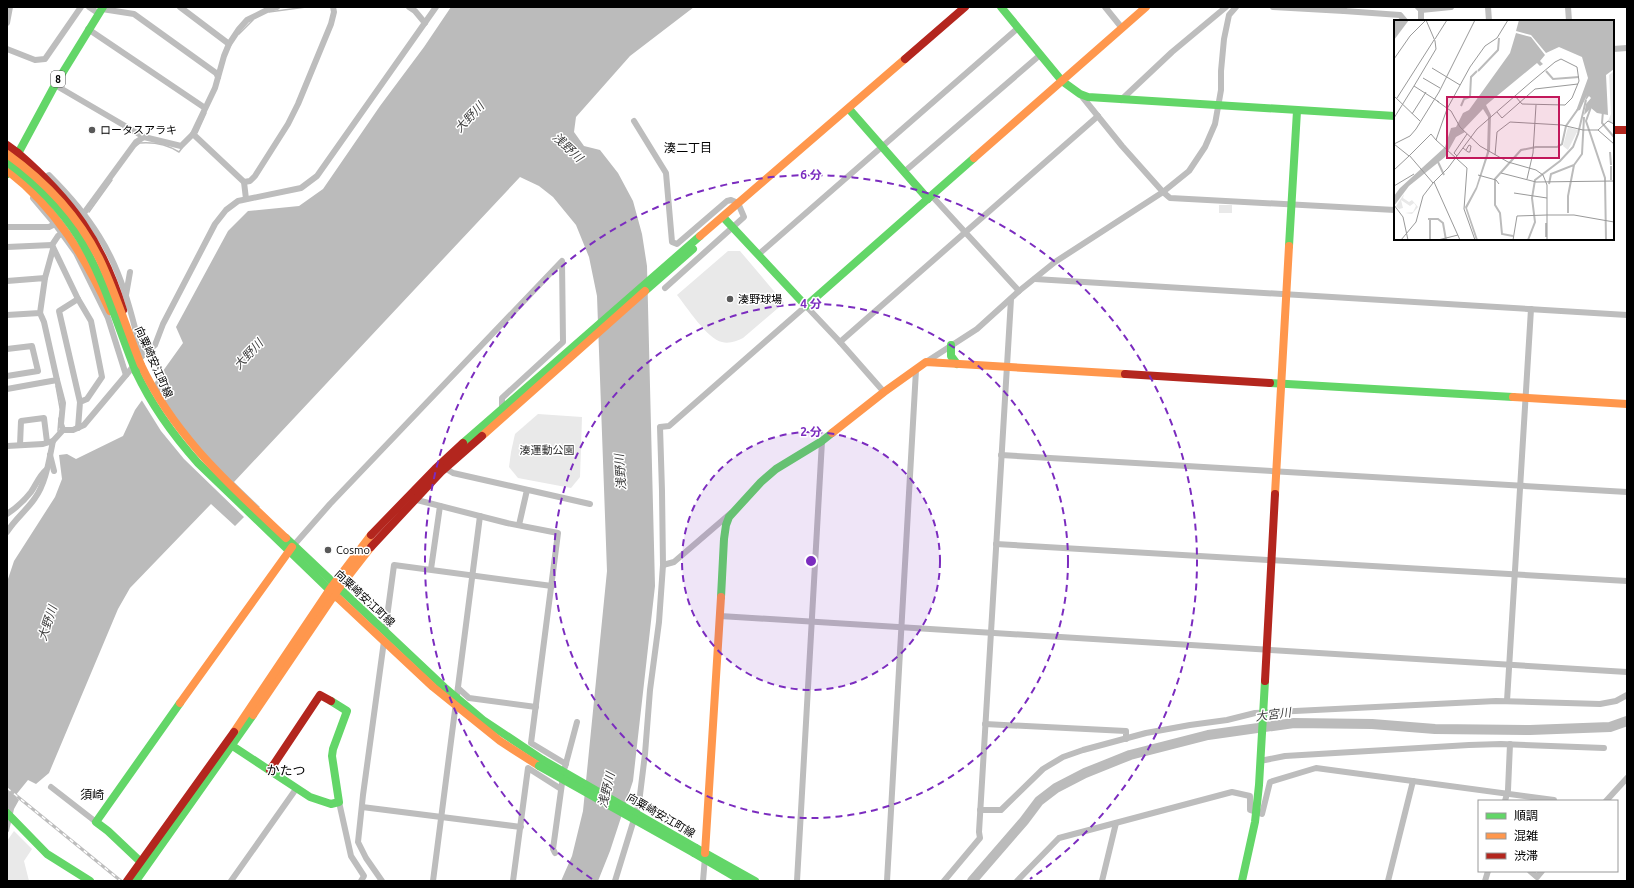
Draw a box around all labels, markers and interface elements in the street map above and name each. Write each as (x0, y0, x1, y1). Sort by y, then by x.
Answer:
inset map (1394, 20, 1614, 240)
road number: 8 (51, 71, 65, 87)
water label: 大野川 (452, 98, 487, 135)
place label: ロータスアラキ (100, 124, 177, 136)
marker: ロータスアラキ (87, 125, 97, 135)
water label: 浅野川 (550, 130, 587, 165)
district label: 湊二丁目 (664, 141, 712, 154)
text: 6 分 (800, 168, 822, 181)
place label: 湊野球場 (738, 293, 782, 305)
marker: 湊野球場 (725, 294, 735, 304)
text: 4 分 (800, 297, 822, 310)
street label: 向粟崎安江町線 (133, 324, 175, 400)
water label: 大野川 (231, 335, 266, 372)
text: 2 分 (800, 425, 822, 438)
park label: 湊運動公園 (520, 444, 575, 456)
water label: 浅野川 (612, 452, 628, 490)
place label: Cosmo (336, 544, 370, 556)
marker: Cosmo (323, 545, 333, 555)
centre of rings (804, 554, 818, 568)
street label: 向粟崎安江町線 (333, 567, 397, 629)
water label: 大野川 (35, 602, 59, 642)
water label: 大宮川 (1254, 705, 1294, 723)
district label: かたつ (266, 763, 306, 777)
water label: 浅野川 (595, 769, 617, 809)
district label: 須崎 (80, 788, 104, 801)
street label: 向粟崎安江町線 (625, 791, 697, 839)
legend (1478, 800, 1618, 872)
text: 順調 (1514, 809, 1538, 822)
text: 混雑 (1514, 829, 1538, 842)
text: 渋滞 (1514, 849, 1538, 862)

